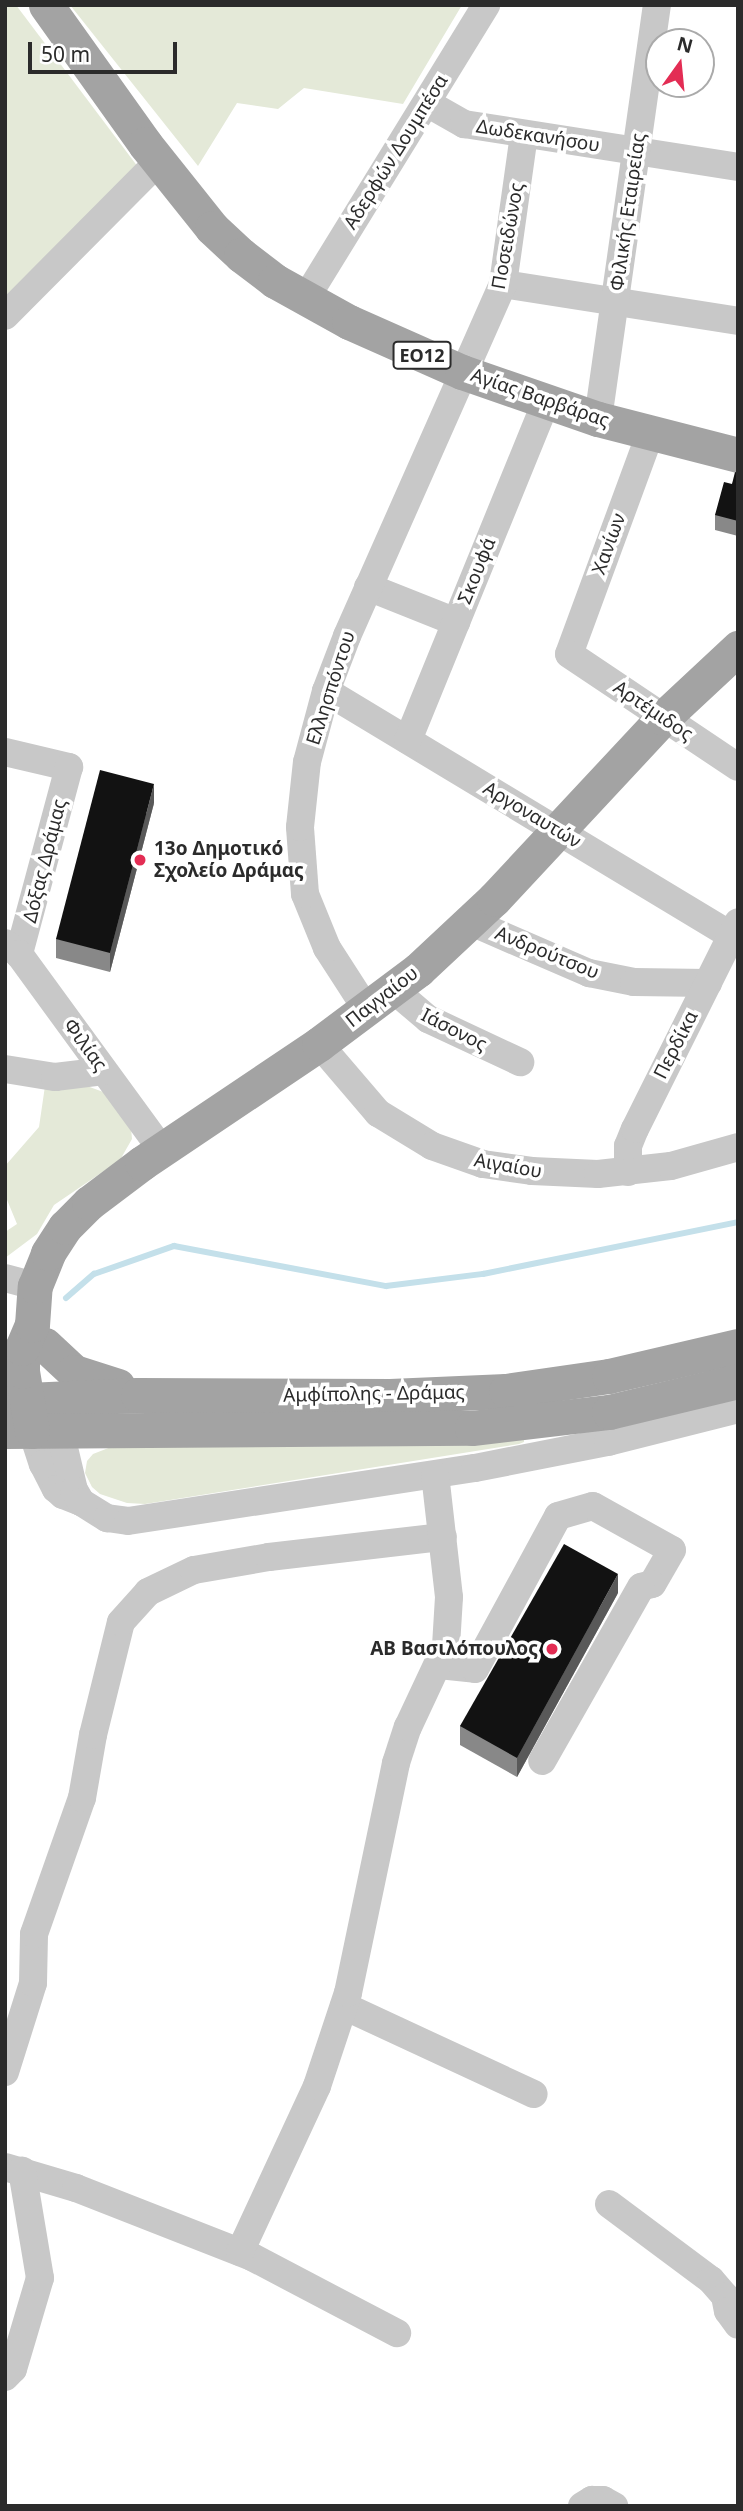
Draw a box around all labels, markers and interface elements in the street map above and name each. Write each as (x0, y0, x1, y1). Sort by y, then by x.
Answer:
scale bar (32, 28, 180, 72)
north arrow (645, 28, 715, 98)
text: N (674, 30, 696, 59)
text: 50 m (41, 40, 90, 68)
street label: Αδερφών Δουμπέσα (339, 71, 453, 233)
street label: Δωδεκανήσου (475, 115, 601, 157)
street label: Φιλικής Εταιρείας (606, 132, 650, 292)
street label: Ποσειδώνος (487, 181, 529, 291)
road number: ΕΟ12 (392, 340, 452, 370)
street label: Αγίας Βαρβάρας (468, 364, 612, 432)
street label: Χανίων (587, 510, 631, 578)
street label: Σκουφά (453, 535, 501, 607)
street label: Ελλησπόντου (302, 628, 360, 748)
street label: Αρτέμιδος (609, 676, 697, 746)
street label: Αργοναυτών (479, 777, 585, 853)
street label: Δόξας Δράμας (19, 797, 71, 925)
place label: 13ο Δημοτικό Σχολείο Δράμας (154, 838, 304, 882)
marker: 13ο Δημοτικό Σχολείο Δράμας (132, 852, 148, 868)
street label: Ανδρούτσου (492, 922, 602, 984)
street label: Παγγαίου (341, 962, 423, 1032)
street label: Ιάσονος (417, 1004, 491, 1056)
street label: Περδίκα (649, 1007, 703, 1083)
street label: Φιλίας (58, 1014, 112, 1076)
street label: Αιγαίου (472, 1149, 544, 1183)
street label: Αμφίπολης - Δράμας (283, 1381, 465, 1407)
place label: ΑΒ Βασιλόπουλος (370, 1638, 538, 1660)
marker: ΑΒ Βασιλόπουλος (544, 1641, 560, 1657)

